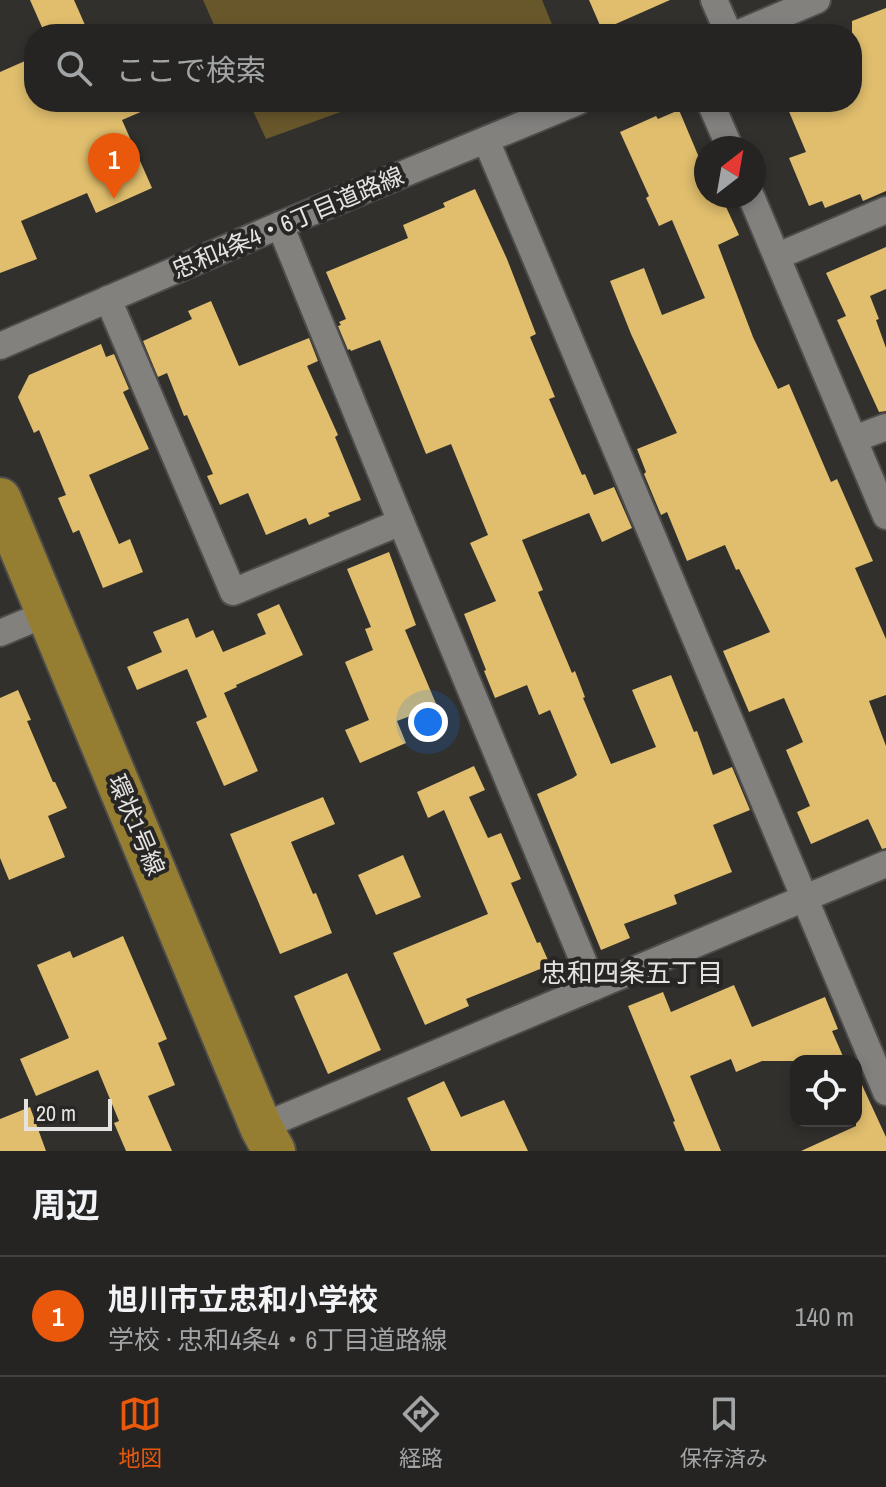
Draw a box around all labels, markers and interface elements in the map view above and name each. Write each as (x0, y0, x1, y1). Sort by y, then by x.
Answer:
search box (24, 24, 862, 112)
icon: search (52, 46, 96, 90)
text: ここで検索 (116, 50, 266, 90)
pin: 1 (88, 133, 140, 199)
north arrow (694, 136, 766, 208)
street label: 忠和4条4・6丁目道路線 (167, 159, 408, 285)
your location (408, 702, 448, 742)
street label: 環状1号線 (101, 769, 173, 880)
district label: 忠和四条五丁目 (541, 955, 723, 990)
map controls (790, 1055, 862, 1127)
button: locate (790, 1055, 862, 1127)
scale bar (24, 1095, 112, 1131)
text: 20 m (36, 1098, 76, 1128)
text: 周辺 (32, 1182, 100, 1228)
text: 旭川市立忠和小学校 (108, 1279, 378, 1319)
text: 1 (52, 1299, 64, 1334)
text: 140 m (795, 1299, 854, 1334)
text: 学校 · 忠和4条4・6丁目道路線 (108, 1322, 447, 1357)
tab: 地図 (118, 1392, 162, 1473)
tab: 経路 (399, 1392, 443, 1473)
tab: 保存済み (680, 1392, 768, 1473)

